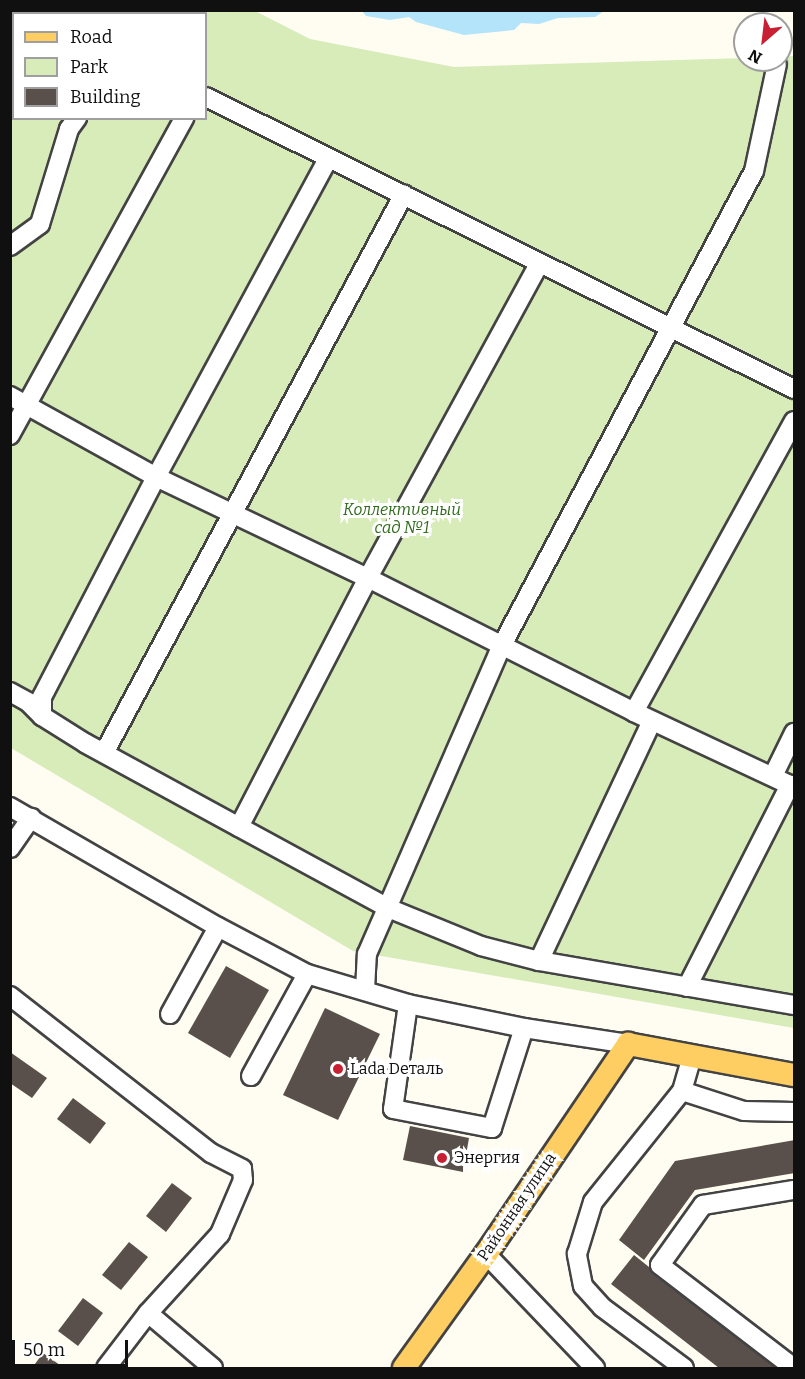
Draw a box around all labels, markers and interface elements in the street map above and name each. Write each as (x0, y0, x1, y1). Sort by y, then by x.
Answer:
legend (12, 12, 207, 120)
north arrow (733, 12, 793, 72)
text: Road (70, 26, 112, 48)
text: N (745, 45, 765, 68)
text: Park (70, 56, 108, 78)
text: Building (70, 86, 141, 108)
park label: Коллективный сад №1 (343, 500, 461, 538)
place label: Lada Dеталь (350, 1059, 443, 1079)
marker: Lada Dеталь (331, 1062, 345, 1076)
place label: Энергия (454, 1148, 520, 1168)
street label: Районная улица (474, 1149, 560, 1265)
marker: Энергия (435, 1151, 449, 1165)
scale bar (15, 1328, 130, 1366)
text: 50 m (23, 1339, 65, 1361)

